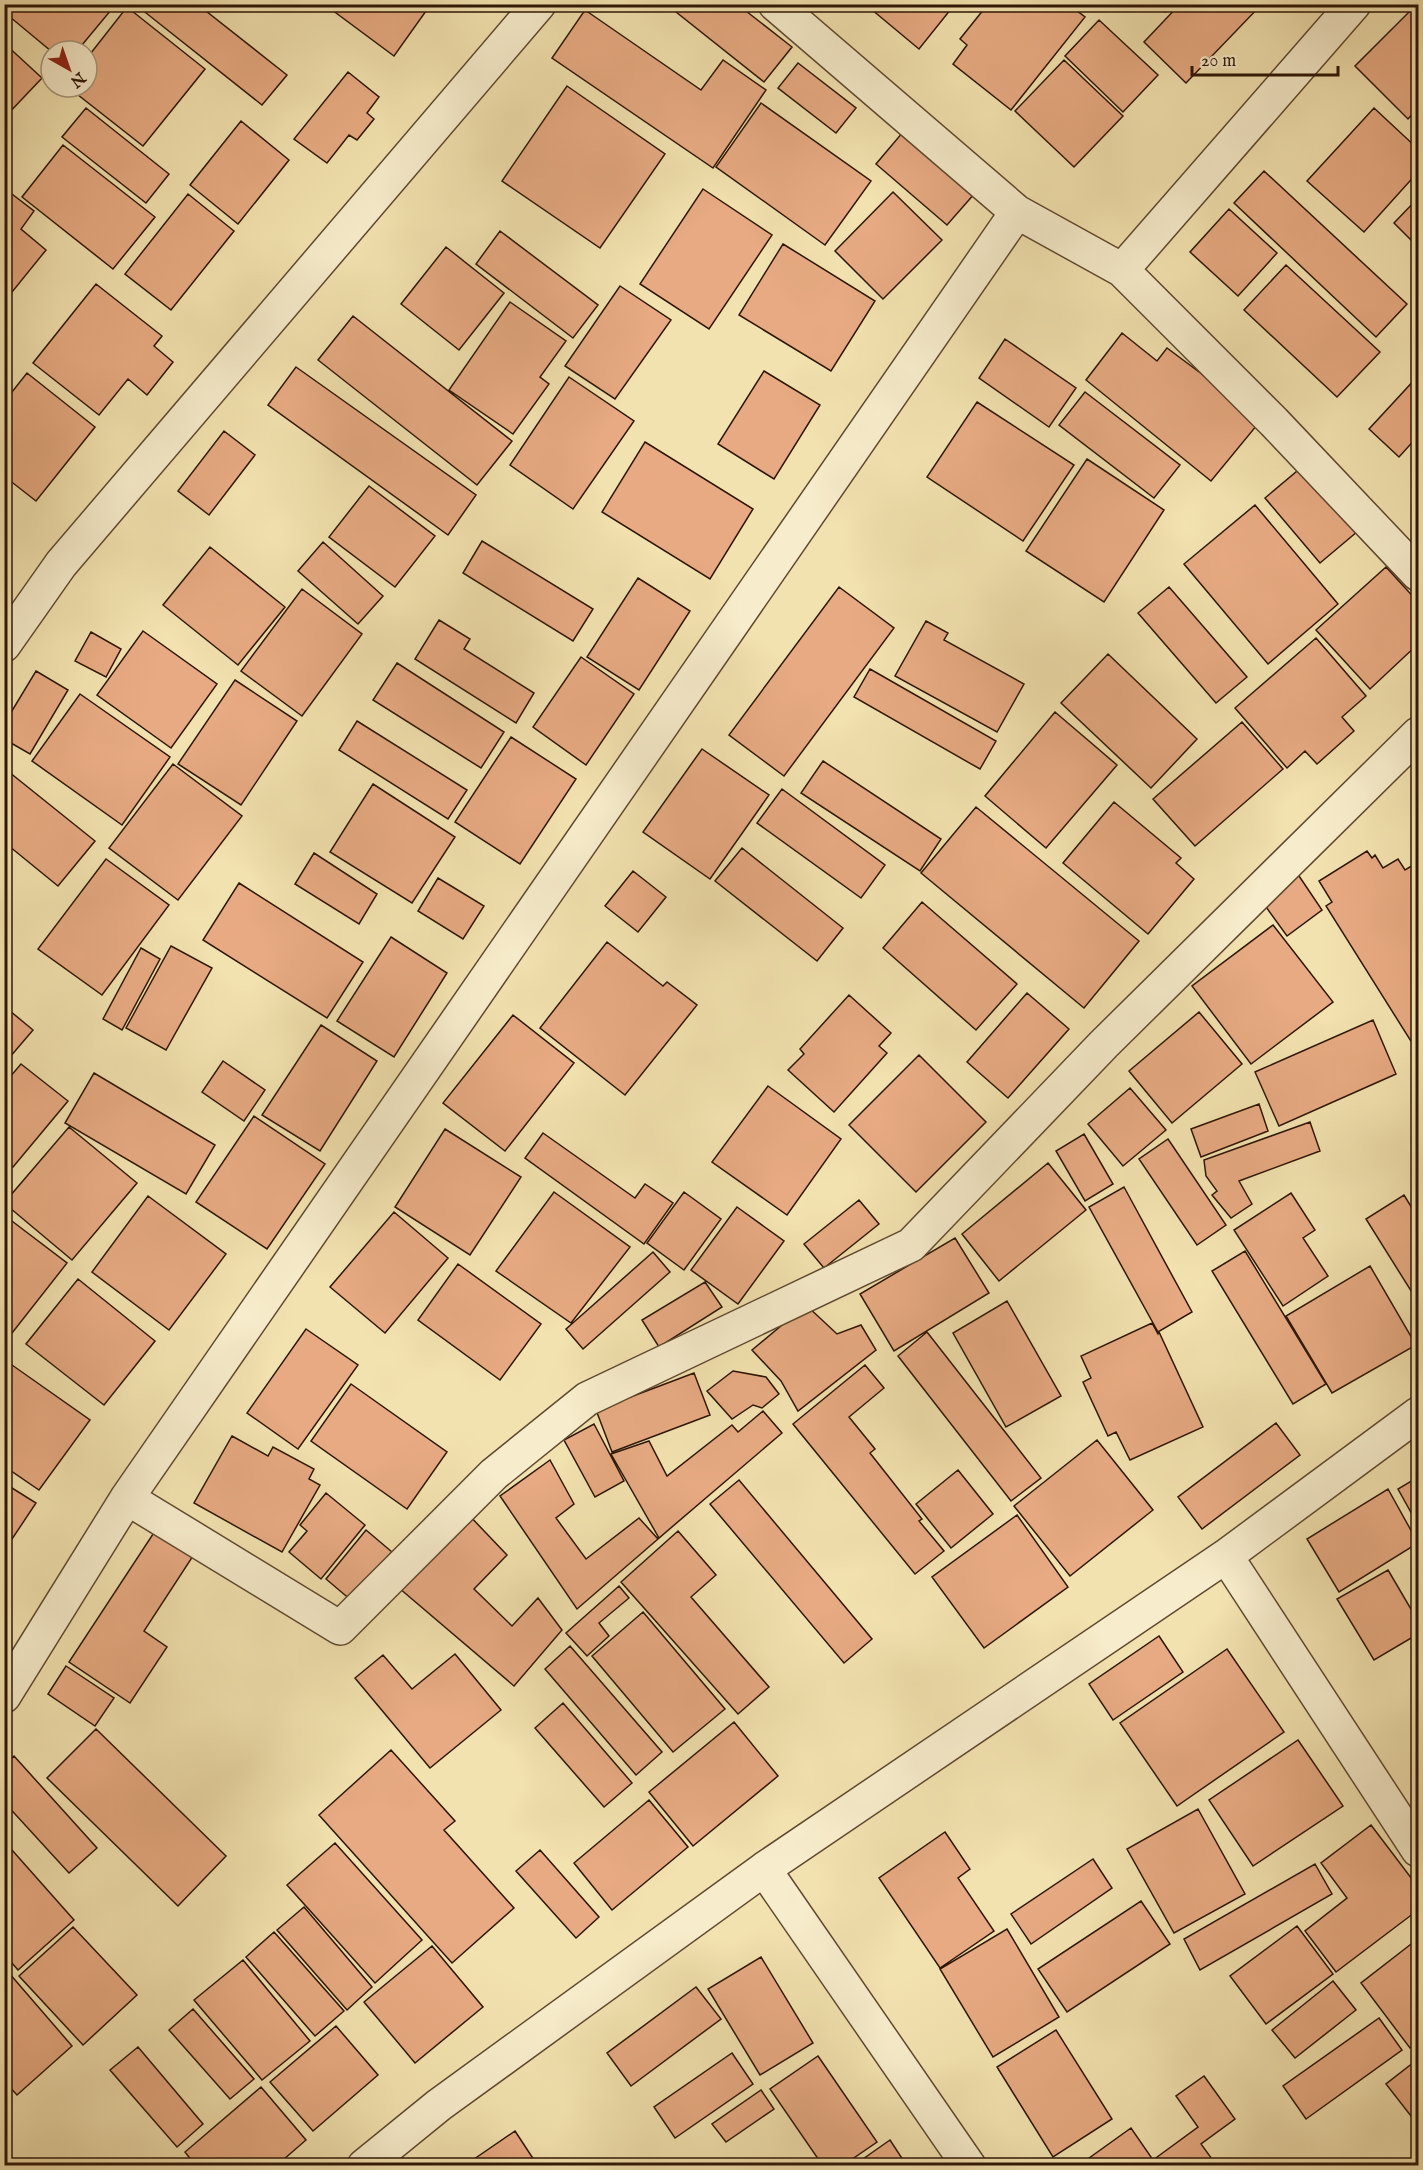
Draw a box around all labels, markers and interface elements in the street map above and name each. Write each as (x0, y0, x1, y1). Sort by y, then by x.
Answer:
north arrow (39, 39, 99, 99)
scale bar (1192, 39, 1338, 77)
text: 20 m (1201, 50, 1236, 73)
text: N (66, 66, 90, 91)

